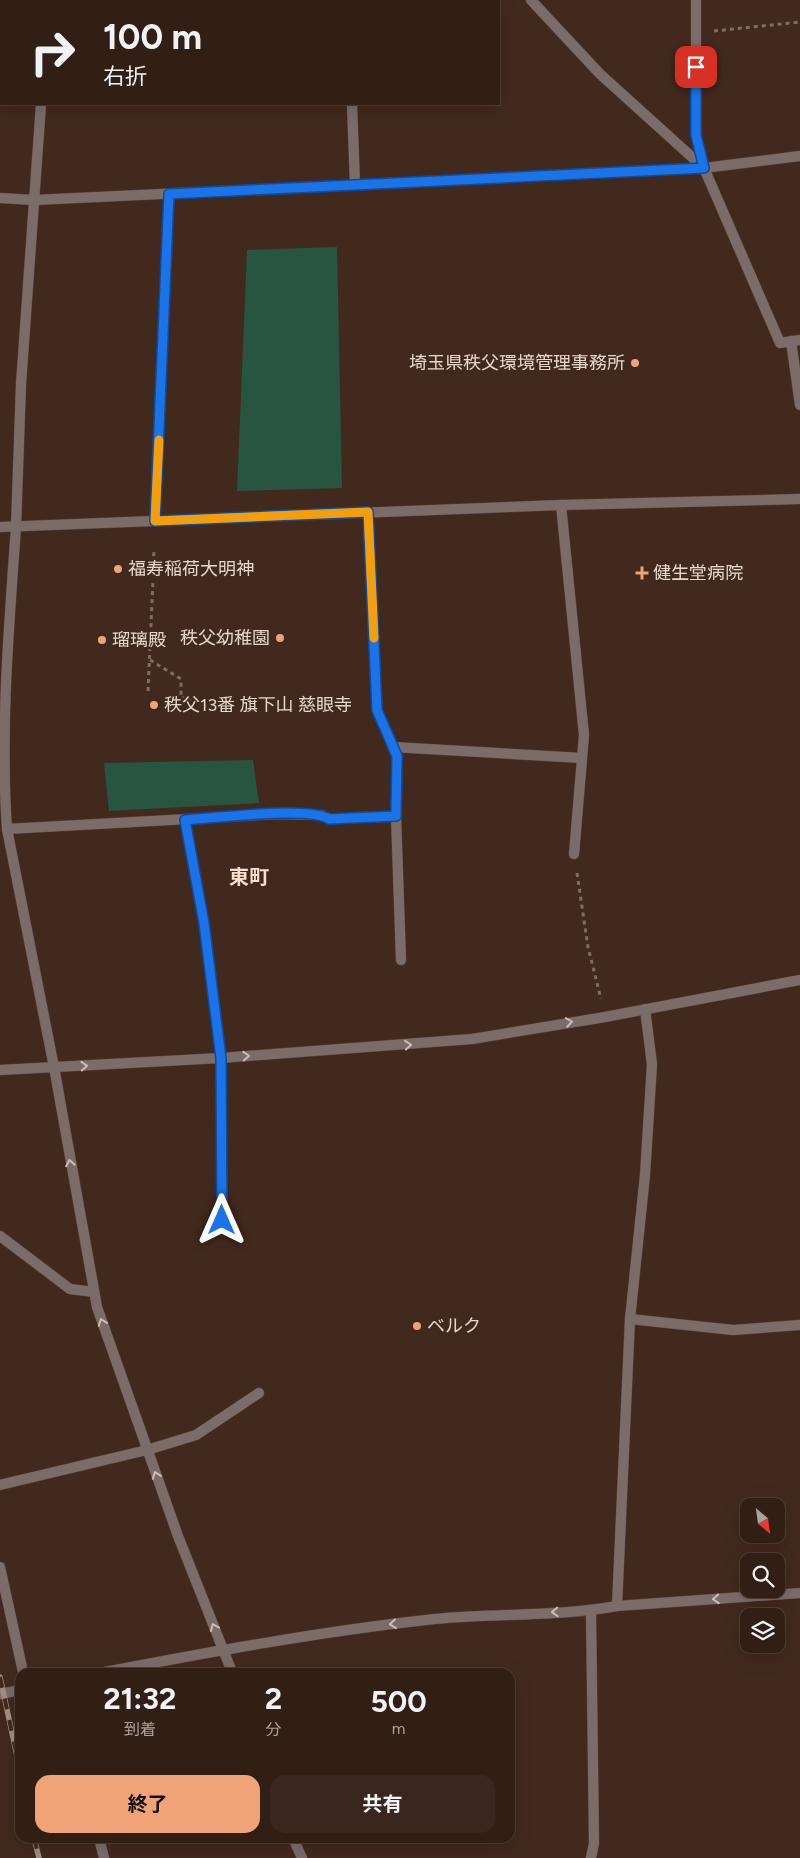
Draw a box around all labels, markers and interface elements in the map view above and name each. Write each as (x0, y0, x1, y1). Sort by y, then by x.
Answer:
text: 100 m (103, 16, 202, 58)
icon: right (20, 20, 85, 85)
pin (675, 46, 717, 88)
icon: arrive (682, 53, 710, 81)
text: 右折 (103, 63, 147, 90)
place label: 埼玉県秩父環境管理事務所 (409, 352, 625, 374)
marker: 埼玉県秩父環境管理事務所 (629, 357, 641, 369)
place label: 福寿稲荷大明神 (128, 558, 254, 580)
place label: 健生堂病院 (653, 562, 743, 584)
marker: 福寿稲荷大明神 (112, 563, 124, 575)
marker: 健生堂病院 (635, 566, 649, 580)
place label: 秩父幼稚園 (180, 627, 270, 649)
place label: 瑠璃殿 (112, 629, 166, 651)
marker: 秩父幼稚園 (274, 632, 286, 644)
marker: 瑠璃殿 (96, 634, 108, 646)
place label: 秩父13番 旗下山 慈眼寺 (164, 694, 352, 716)
marker: 秩父13番 旗下山 慈眼寺 (148, 699, 160, 711)
district label: 東町 (229, 865, 269, 889)
one-way arrow (564, 1018, 573, 1028)
one-way arrow (404, 1040, 412, 1051)
one-way arrow (242, 1051, 250, 1062)
one-way arrow (80, 1060, 88, 1071)
one-way arrow (66, 1158, 76, 1167)
position arrow (195, 1193, 247, 1245)
place label: ベルク (427, 1315, 481, 1337)
one-way arrow (98, 1318, 108, 1327)
marker: ベルク (411, 1320, 423, 1332)
one-way arrow (152, 1471, 162, 1480)
north arrow (740, 1498, 785, 1542)
map controls (740, 1498, 785, 1653)
button: search (740, 1553, 785, 1598)
one-way arrow (712, 1593, 720, 1604)
one-way arrow (550, 1607, 558, 1617)
button: layers (740, 1608, 785, 1653)
one-way arrow (388, 1618, 396, 1629)
one-way arrow (210, 1623, 221, 1632)
text: 21:32 (103, 1680, 176, 1717)
text: 2 (265, 1680, 282, 1717)
text: 500 (370, 1683, 427, 1720)
text: m (392, 1719, 405, 1738)
text: 到着 (124, 1720, 156, 1739)
text: 分 (265, 1720, 281, 1739)
button: 終了 (35, 1775, 260, 1833)
button: 共有 (270, 1775, 495, 1833)

